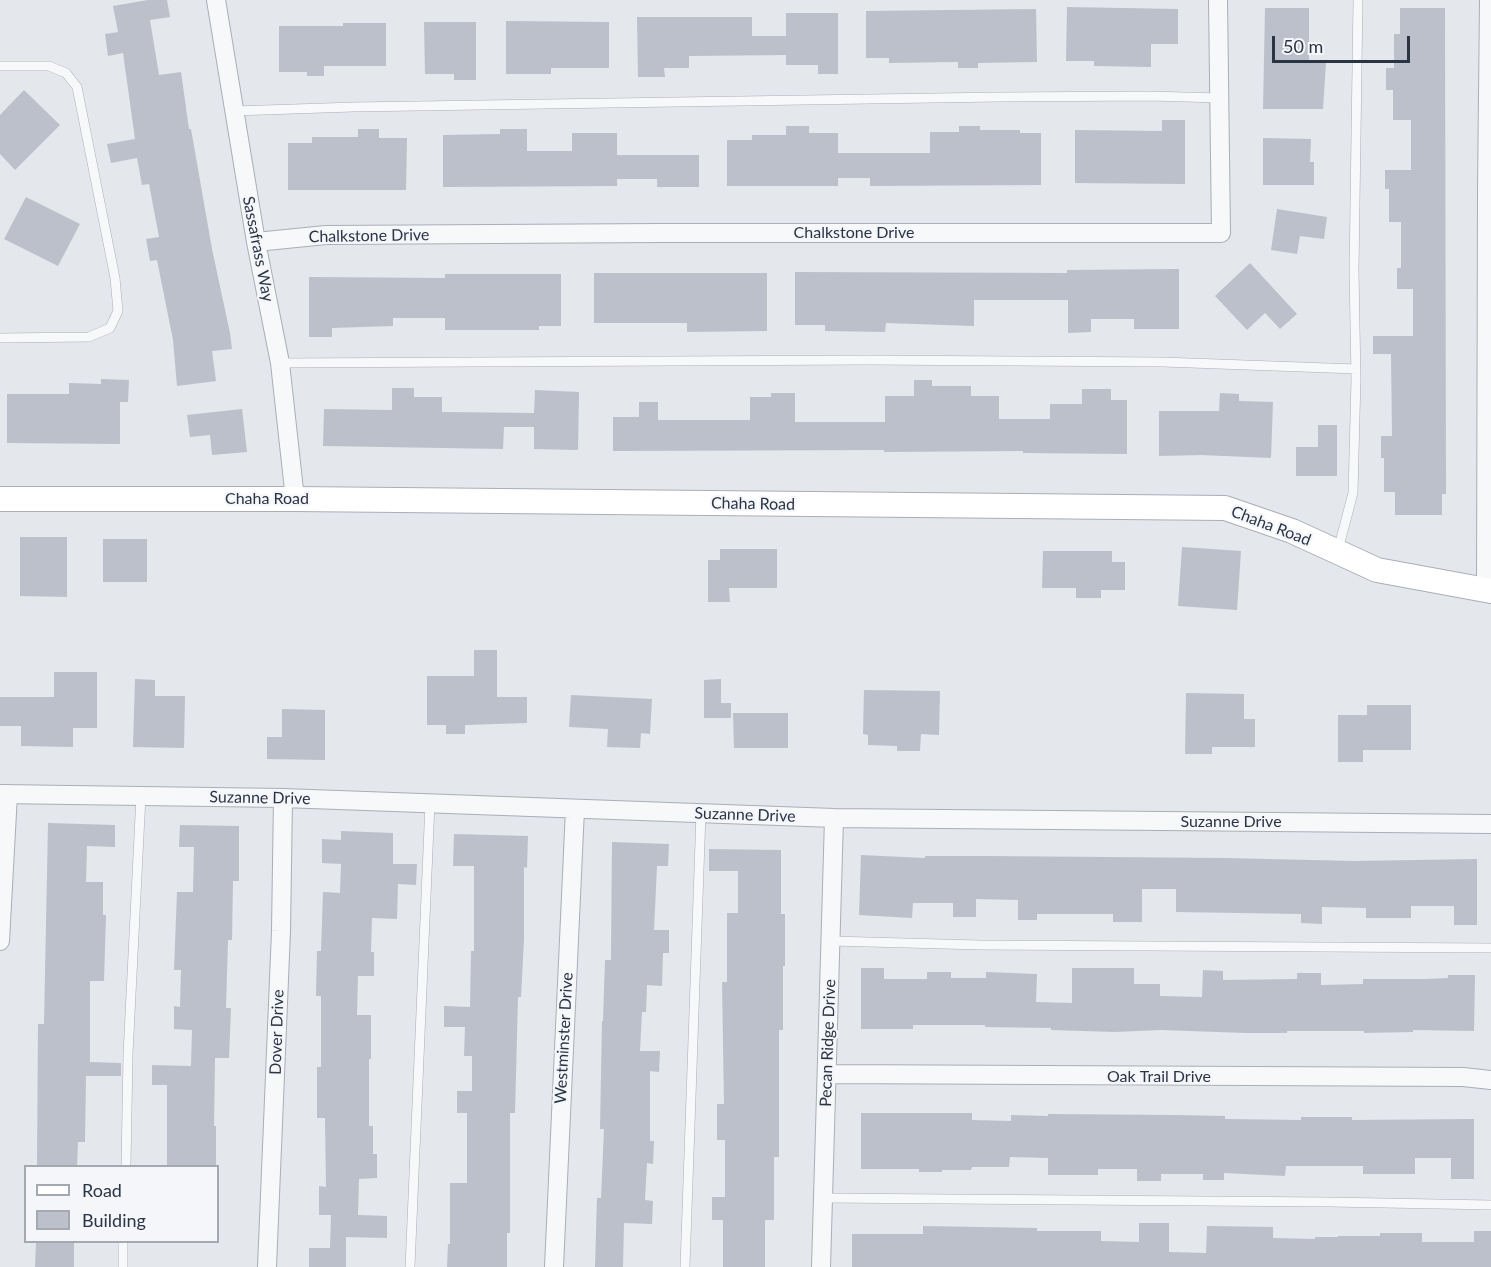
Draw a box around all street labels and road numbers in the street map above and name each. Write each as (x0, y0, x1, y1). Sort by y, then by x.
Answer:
street label: Sassafrass Way (238, 195, 278, 303)
street label: Chalkstone Drive (794, 223, 914, 243)
street label: Chalkstone Drive (308, 225, 430, 247)
street label: Chaha Road (225, 489, 309, 509)
street label: Chaha Road (711, 494, 795, 514)
street label: Chaha Road (1228, 502, 1314, 550)
street label: Suzanne Drive (209, 788, 311, 808)
street label: Suzanne Drive (694, 804, 796, 826)
street label: Suzanne Drive (1180, 812, 1282, 832)
street label: Westminster Drive (551, 972, 577, 1104)
street label: Pecan Ridge Drive (816, 979, 840, 1107)
street label: Dover Drive (266, 989, 288, 1075)
street label: Oak Trail Drive (1107, 1067, 1211, 1087)

